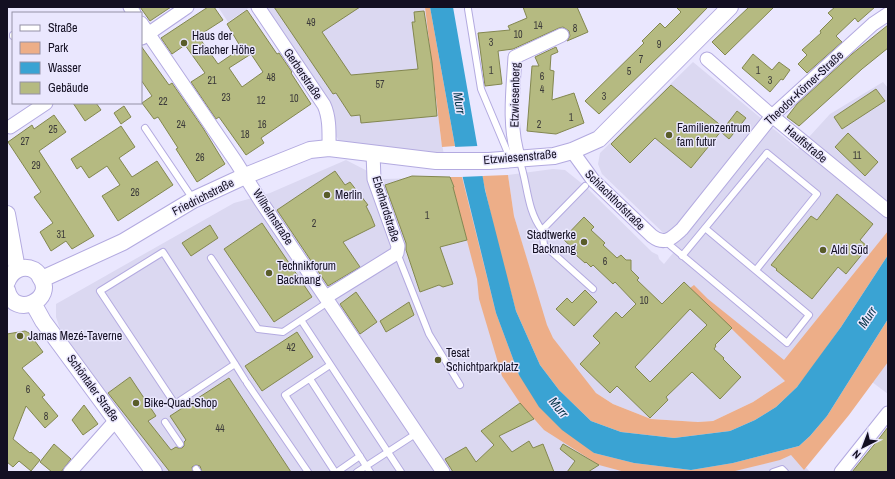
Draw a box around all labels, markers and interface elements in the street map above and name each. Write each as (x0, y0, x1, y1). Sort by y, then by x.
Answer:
legend (12, 12, 142, 104)
house number: 49 (306, 16, 316, 29)
house number: 14 (533, 19, 543, 32)
text: Straße (48, 20, 78, 36)
house number: 8 (573, 22, 578, 35)
place label: Haus der Erlacher Höhe (192, 28, 255, 58)
house number: 10 (513, 28, 523, 41)
house number: 3 (489, 36, 494, 49)
marker: Haus der Erlacher Höhe (179, 38, 189, 48)
house number: 9 (657, 38, 662, 51)
text: Park (48, 40, 68, 56)
street label: Gerberstraße (280, 45, 326, 103)
street label: Theodor-Körner-Straße (761, 47, 847, 129)
house number: 7 (639, 53, 644, 66)
text: Wasser (48, 60, 82, 76)
street label: Etzwiesenberg (506, 62, 524, 128)
house number: 1 (489, 64, 494, 77)
house number: 1 (756, 64, 761, 77)
house number: 5 (627, 65, 632, 78)
house number: 6 (540, 70, 545, 83)
house number: 48 (266, 71, 276, 84)
house number: 21 (207, 74, 217, 87)
house number: 3 (768, 74, 773, 87)
house number: 57 (375, 78, 385, 91)
text: Gebäude (48, 80, 89, 96)
house number: 4 (540, 83, 545, 96)
house number: 3 (602, 90, 607, 103)
house number: 23 (221, 91, 231, 104)
water label: Murr (449, 91, 470, 116)
house number: 10 (289, 92, 299, 105)
house number: 12 (256, 94, 266, 107)
house number: 22 (158, 95, 168, 108)
house number: 1 (569, 111, 574, 124)
house number: 24 (176, 118, 186, 131)
house number: 16 (257, 118, 267, 131)
house number: 2 (537, 118, 542, 131)
place label: Familienzentrum fam futur (677, 120, 750, 150)
street label: Hauffstraße (781, 121, 831, 167)
house number: 25 (48, 123, 58, 136)
house number: 18 (240, 128, 250, 141)
marker: Familienzentrum fam futur (664, 130, 674, 140)
house number: 27 (20, 135, 30, 148)
street label: Etzwiesenstraße (483, 146, 557, 168)
house number: 11 (853, 149, 862, 162)
house number: 26 (195, 151, 205, 164)
house number: 29 (31, 159, 41, 172)
street label: Schlachthofstraße (581, 166, 649, 234)
street label: Eberhardstraße (368, 174, 404, 244)
street label: Friedrichstraße (169, 175, 237, 219)
house number: 26 (130, 186, 140, 199)
street label: Wilhelmstraße (249, 186, 297, 248)
place label: Merlin (335, 187, 362, 203)
marker: Merlin (322, 190, 332, 200)
house number: 1 (425, 209, 430, 222)
house number: 2 (312, 217, 317, 230)
place label: Stadtwerke Backnang (527, 227, 577, 257)
house number: 31 (56, 228, 66, 241)
marker: Stadtwerke Backnang (579, 237, 589, 247)
place label: Aldi Süd (830, 242, 868, 258)
marker: Aldi Süd (818, 245, 828, 255)
house number: 6 (603, 255, 608, 268)
place label: Technikforum Backnang (277, 258, 336, 288)
marker: Technikforum Backnang (264, 268, 274, 278)
house number: 10 (639, 294, 649, 307)
water label: Murr (854, 303, 881, 331)
place label: Jamas Mezé-Taverne (28, 328, 122, 344)
marker: Jamas Mezé-Taverne (15, 331, 25, 341)
house number: 42 (286, 341, 296, 354)
place label: Tesat Schichtparkplatz (446, 345, 519, 375)
street label: Schöntaler Straße (63, 351, 123, 425)
marker: Tesat Schichtparkplatz (433, 355, 443, 365)
house number: 6 (26, 383, 31, 396)
water label: Murr (545, 393, 572, 422)
place label: Bike-Quad-Shop (144, 395, 217, 411)
marker: Bike-Quad-Shop (131, 398, 141, 408)
house number: 8 (44, 410, 49, 423)
house number: 44 (215, 422, 225, 435)
north arrow (843, 427, 883, 467)
text: N (849, 447, 863, 462)

